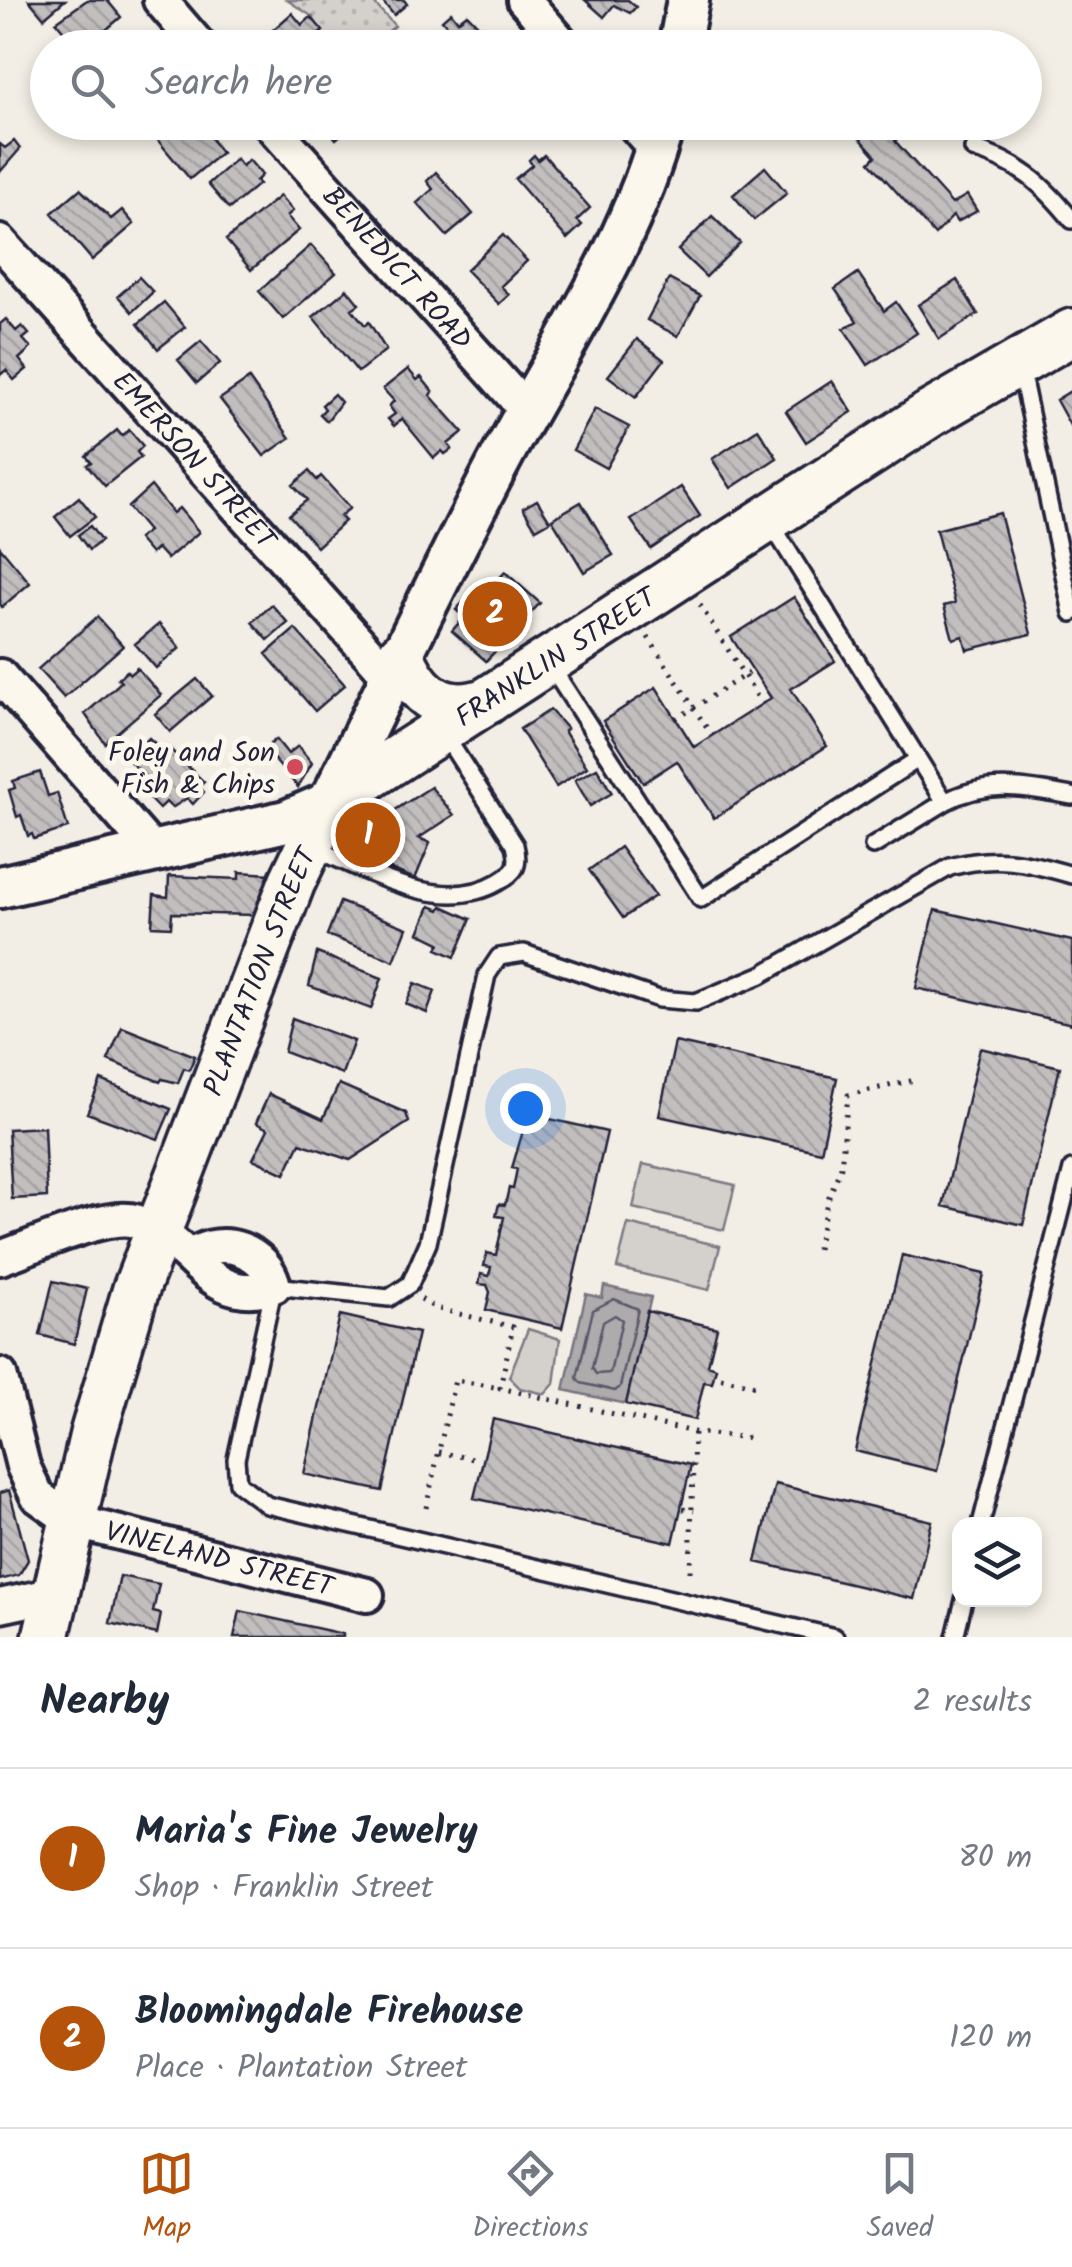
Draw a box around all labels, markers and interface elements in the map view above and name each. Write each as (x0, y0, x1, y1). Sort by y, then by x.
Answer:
search box (30, 30, 1042, 140)
text: Search here (145, 55, 332, 115)
icon: search (65, 58, 120, 113)
street label: BENEDICT ROAD (310, 176, 482, 361)
street label: EMERSON STREET (100, 361, 287, 562)
street label: FRANKLIN STREET (447, 576, 668, 740)
pin: 2 (462, 576, 528, 652)
place label: Foley and Son Fish & Chips (108, 731, 275, 808)
marker: Foley and Son Fish & Chips (284, 756, 306, 778)
pin: 1 (336, 798, 400, 872)
street label: PLANTATION STREET (192, 839, 331, 1103)
your location (500, 1083, 551, 1134)
street label: VINELAND STREET (100, 1510, 340, 1611)
map controls (952, 1517, 1042, 1607)
button: layers (952, 1517, 1042, 1607)
text: Nearby (40, 1669, 169, 1736)
text: 2 results (913, 1677, 1032, 1728)
text: Maria's Fine Jewelry (135, 1803, 478, 1863)
text: 1 (68, 1833, 77, 1884)
text: 80 m (958, 1833, 1032, 1884)
text: Shop · Franklin Street (135, 1863, 433, 1914)
text: Bloomingdale Firehouse (135, 1983, 523, 2043)
text: 2 (63, 2013, 82, 2064)
text: 120 m (949, 2013, 1032, 2064)
text: Place · Plantation Street (135, 2043, 467, 2094)
tab: Map (139, 2146, 194, 2251)
tab: Directions (472, 2146, 588, 2251)
tab: Saved (867, 2146, 933, 2251)

